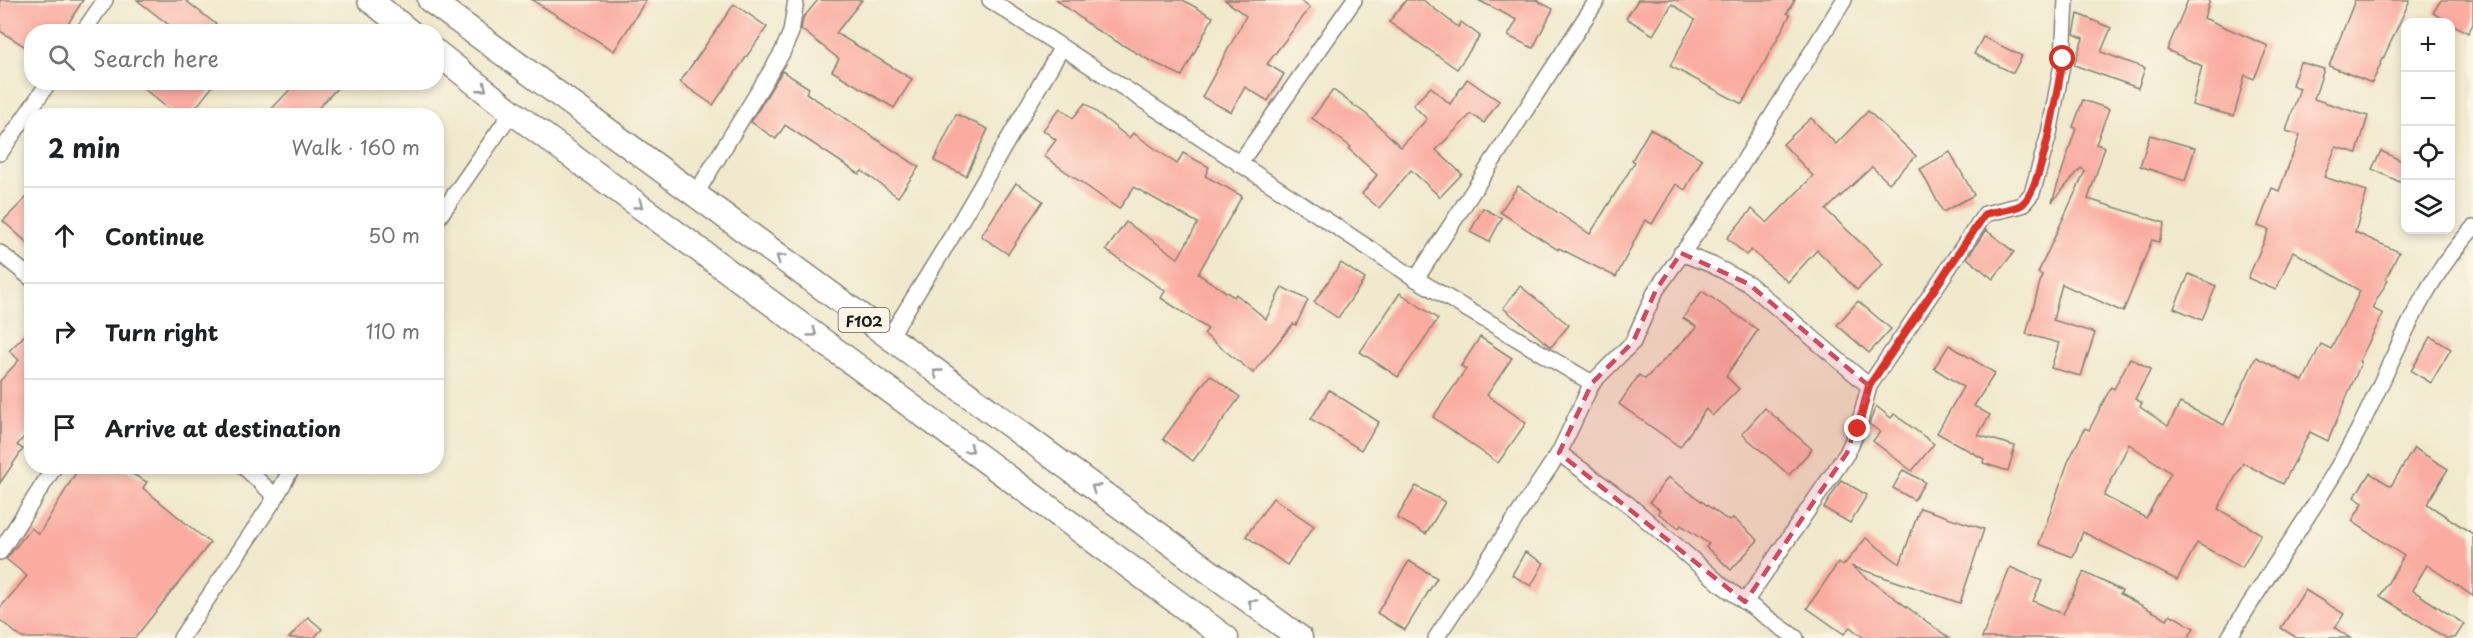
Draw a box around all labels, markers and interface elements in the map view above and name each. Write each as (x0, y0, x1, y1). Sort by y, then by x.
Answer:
map controls (2401, 18, 2455, 234)
button: + (2401, 18, 2455, 72)
search box (24, 24, 444, 90)
icon: search (45, 41, 78, 74)
text: Search here (93, 41, 219, 74)
route start (2049, 45, 2075, 71)
button: − (2401, 72, 2455, 126)
one-way arrow (476, 81, 487, 92)
button: locate (2401, 126, 2455, 180)
text: 2 min (48, 128, 121, 167)
text: Walk · 160 m (292, 132, 420, 162)
button: layers (2401, 180, 2455, 234)
one-way arrow (632, 198, 643, 209)
icon: ahead (48, 219, 81, 252)
text: Continue (105, 219, 204, 252)
text: 50 m (368, 220, 420, 250)
one-way arrow (776, 254, 787, 265)
road number: F102 (838, 308, 890, 332)
icon: right (48, 315, 81, 348)
text: Turn right (105, 315, 218, 348)
text: 110 m (366, 316, 420, 346)
one-way arrow (806, 326, 817, 337)
one-way arrow (933, 370, 944, 381)
icon: arrive (48, 411, 81, 444)
text: Arrive at destination (105, 411, 341, 444)
route end (1844, 415, 1870, 441)
one-way arrow (963, 442, 974, 453)
one-way arrow (1090, 485, 1101, 496)
one-way arrow (1248, 600, 1259, 611)

